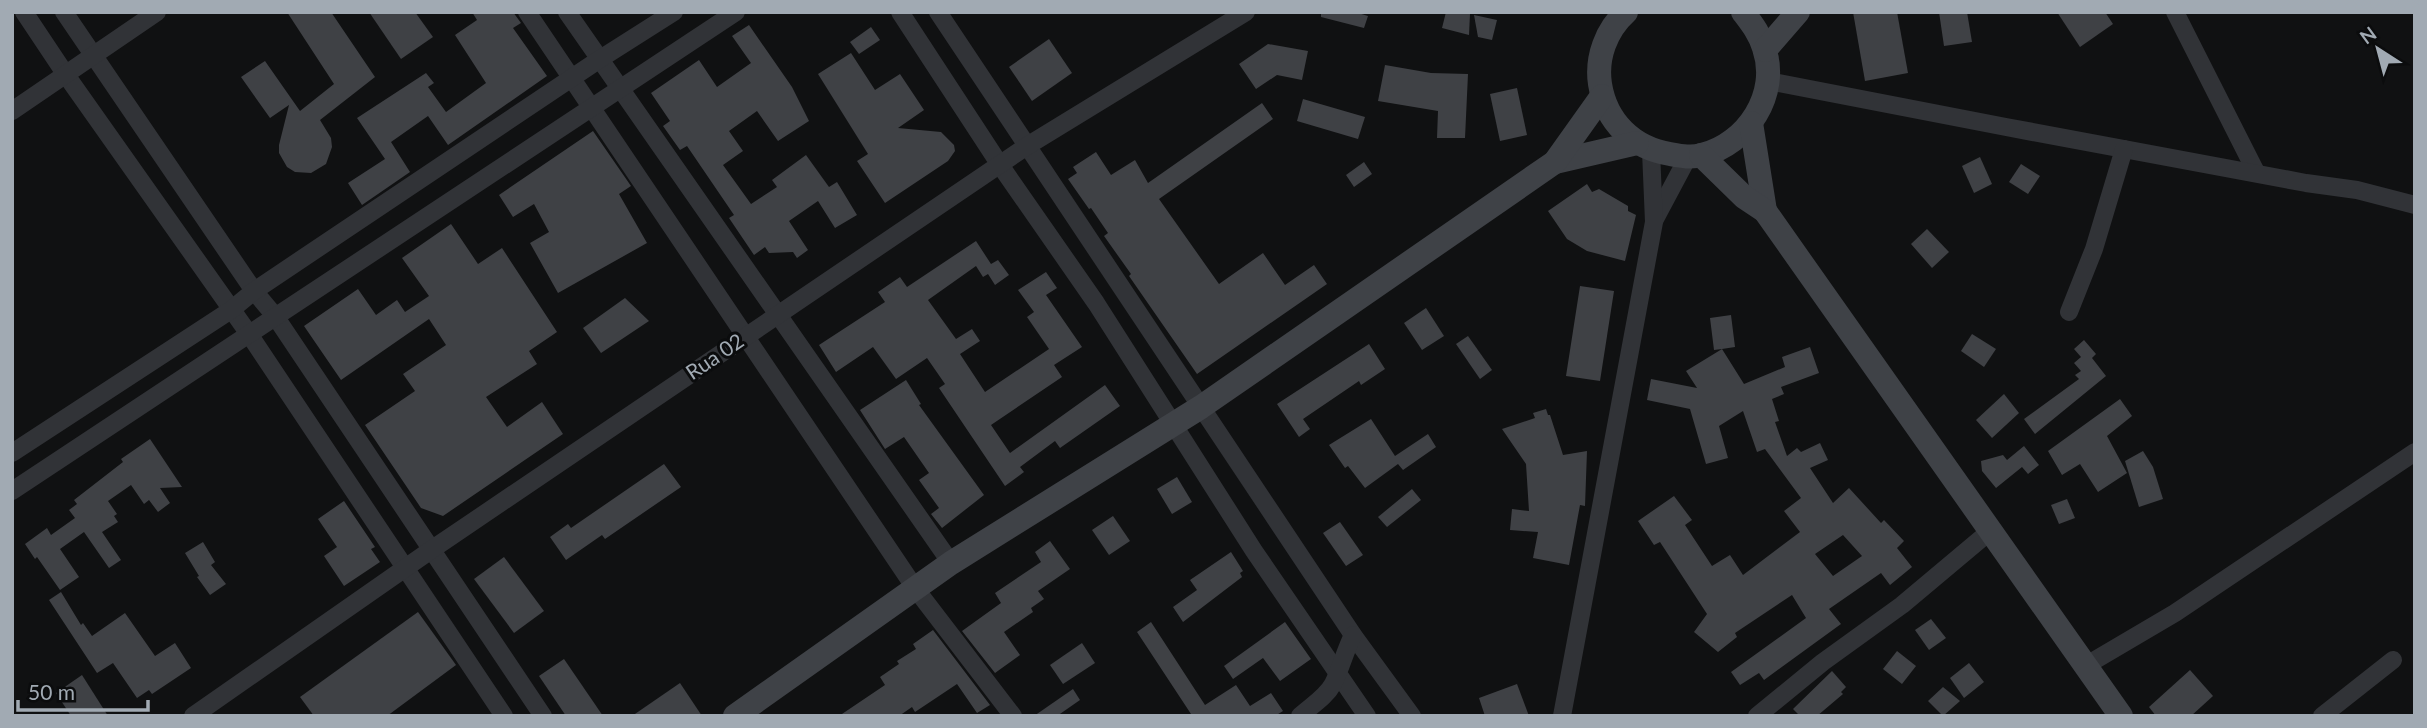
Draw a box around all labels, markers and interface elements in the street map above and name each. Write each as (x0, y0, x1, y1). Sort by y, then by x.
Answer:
north arrow (2343, 14, 2413, 84)
text: N (2355, 21, 2380, 48)
street label: Rua 02 (680, 327, 748, 384)
scale bar (18, 668, 147, 712)
text: 50 m (28, 679, 75, 704)

